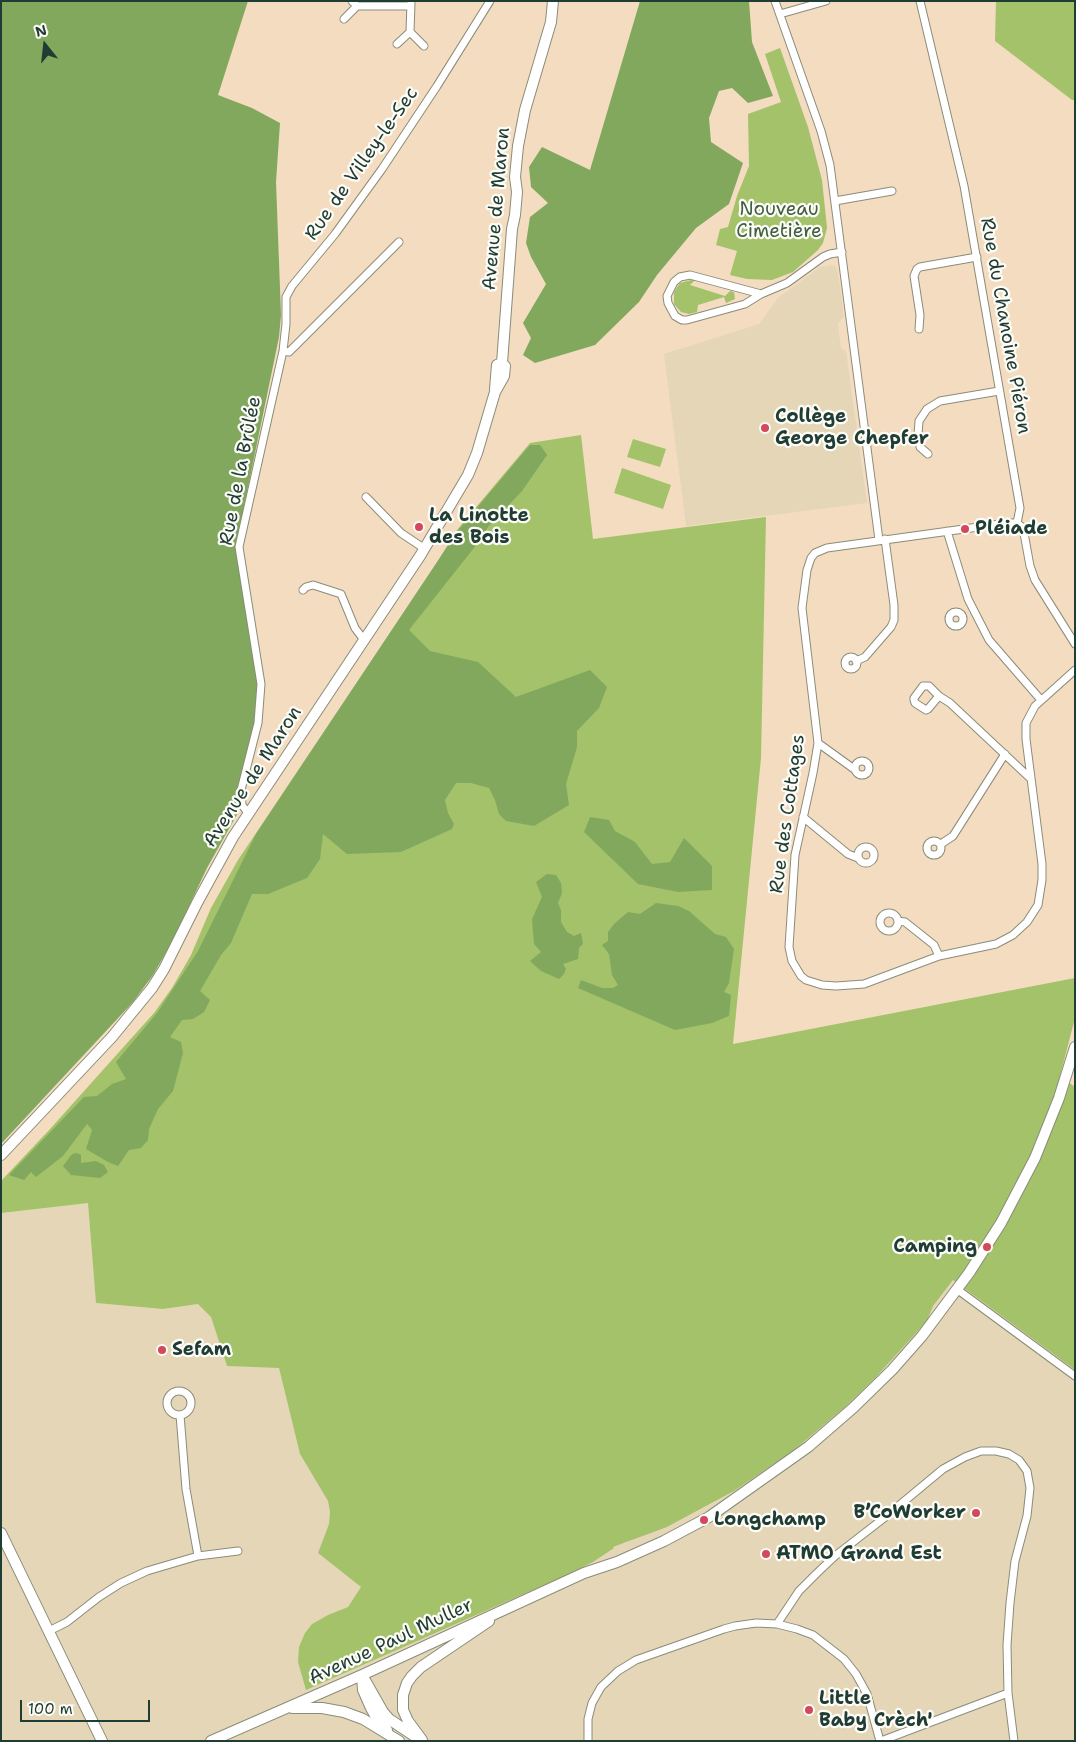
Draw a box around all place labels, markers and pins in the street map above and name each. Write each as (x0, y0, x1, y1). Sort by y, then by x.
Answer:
place label: Collège George Chepfer (775, 406, 929, 450)
marker: Collège George Chepfer (759, 422, 771, 434)
place label: La Linotte des Bois (429, 505, 529, 549)
place label: Pléiade (975, 518, 1048, 540)
marker: La Linotte des Bois (413, 521, 425, 533)
marker: Pléiade (959, 523, 971, 535)
place label: Camping (893, 1236, 977, 1258)
marker: Camping (981, 1241, 993, 1253)
place label: Sefam (172, 1339, 231, 1361)
marker: Sefam (156, 1344, 168, 1356)
place label: B’CoWorker (854, 1502, 966, 1524)
marker: B’CoWorker (970, 1507, 982, 1519)
place label: Longchamp (714, 1509, 826, 1531)
marker: Longchamp (698, 1514, 710, 1526)
place label: ATMO Grand Est (776, 1543, 942, 1565)
marker: ATMO Grand Est (760, 1548, 772, 1560)
place label: Little Baby Crèch' (819, 1688, 932, 1732)
marker: Little Baby Crèch' (803, 1704, 815, 1716)

